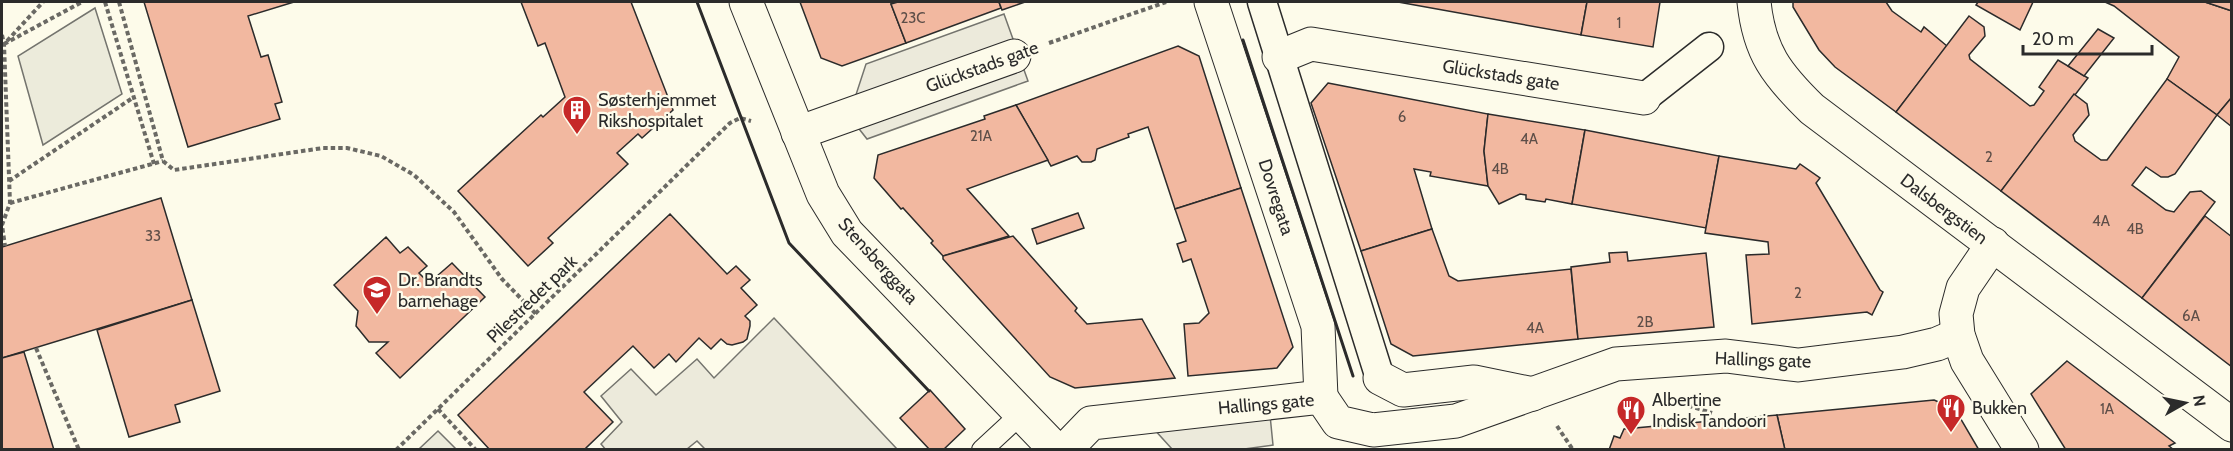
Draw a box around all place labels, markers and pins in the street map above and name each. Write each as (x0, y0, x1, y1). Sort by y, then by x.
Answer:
place label: Søsterhjemmet Rikshospitalet (598, 89, 716, 132)
building icon: Søsterhjemmet Rikshospitalet (561, 94, 593, 136)
place label: Dr. Brandts barnehage (398, 269, 482, 312)
school or university icon: Dr. Brandts barnehage (361, 274, 393, 316)
place label: Albertine Indisk Tandoori (1652, 389, 1766, 432)
restaurant icon: Bukken (1935, 392, 1967, 434)
restaurant icon: Albertine Indisk Tandoori (1615, 394, 1647, 436)
place label: Bukken (1972, 397, 2027, 419)

